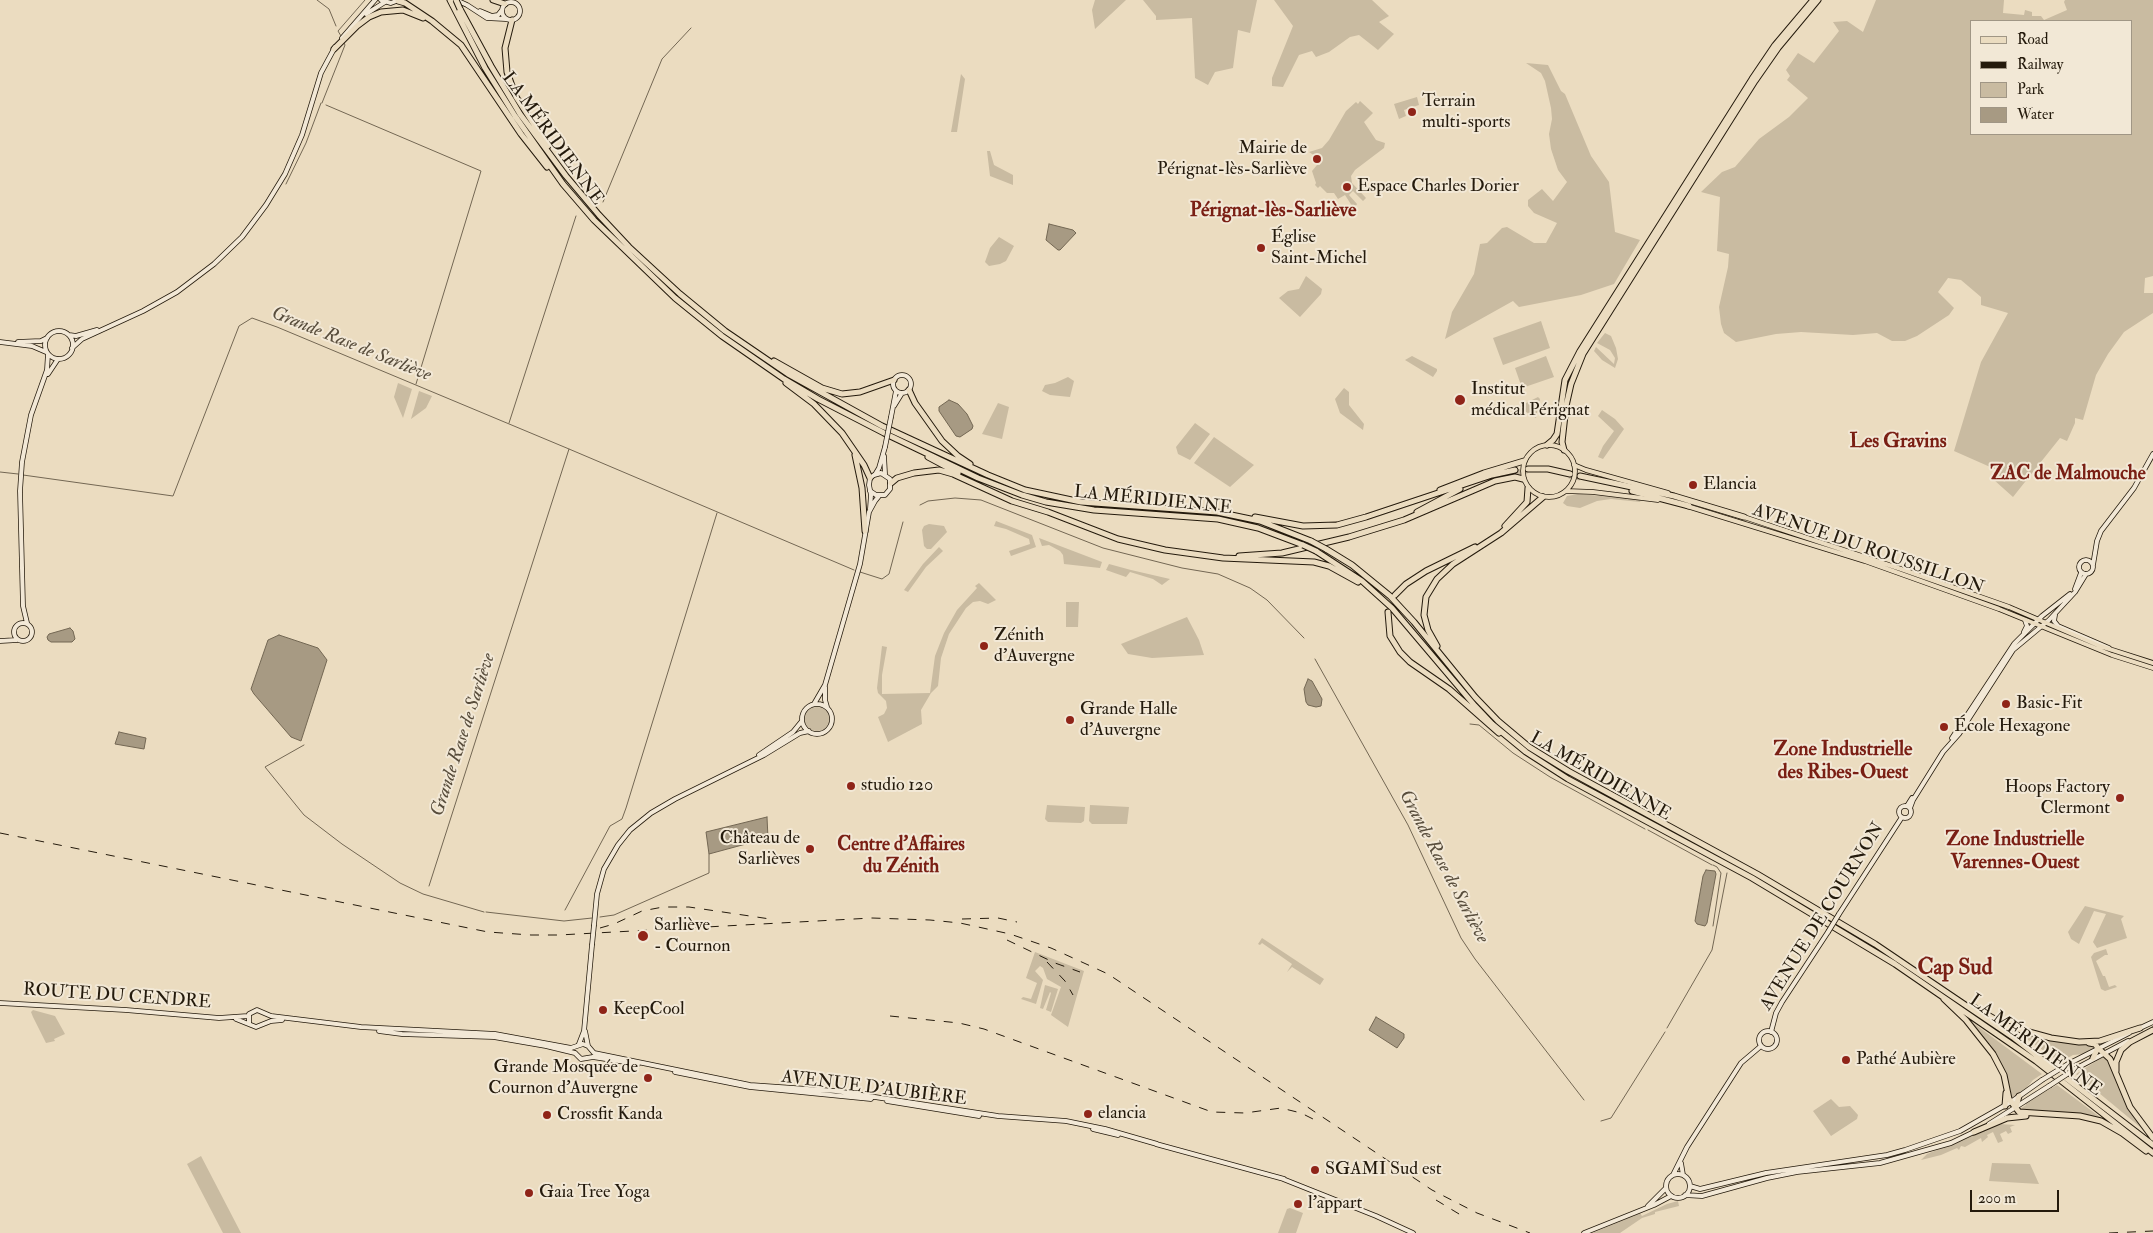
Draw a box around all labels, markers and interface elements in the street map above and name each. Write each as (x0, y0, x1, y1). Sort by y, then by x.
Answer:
legend (1970, 20, 2133, 135)
text: Road (2017, 30, 2048, 49)
text: Railway (2017, 55, 2063, 74)
street label: LA MÉRIDIENNE (497, 68, 607, 210)
text: Park (2017, 80, 2044, 99)
place label: Terrain multi-sports (1422, 91, 1510, 134)
text: Water (2017, 105, 2054, 124)
marker: Terrain multi-sports (1406, 106, 1418, 118)
place label: Mairie de Pérignat-lès-Sarliève (1157, 138, 1307, 180)
marker: Mairie de Pérignat-lès-Sarliève (1311, 153, 1323, 165)
place label: Espace Charles Dorier (1357, 176, 1519, 198)
marker: Espace Charles Dorier (1341, 181, 1353, 193)
district label: Pérignat-lès-Sarliève (1190, 200, 1356, 224)
place label: Église Saint-Michel (1271, 227, 1367, 270)
marker: Église Saint-Michel (1255, 242, 1267, 254)
water label: Grande Rase de Sarliève (268, 303, 434, 387)
place label: Institut médical Pérignat (1471, 379, 1590, 422)
marker: Institut médical Pérignat (1453, 393, 1467, 407)
district label: Les Gravins (1849, 431, 1947, 455)
district label: ZAC de Malmouche (1990, 464, 2146, 486)
place label: Elancia (1703, 474, 1757, 496)
marker: Elancia (1687, 479, 1699, 491)
street label: LA MÉRIDIENNE (1073, 482, 1233, 520)
street label: AVENUE DU ROUSSILLON (1749, 500, 1987, 600)
place label: Zénith d'Auvergne (994, 625, 1075, 668)
marker: Zénith d'Auvergne (978, 640, 990, 652)
water label: Grande Rase de Sarliève (427, 651, 501, 819)
place label: Basic-Fit (2016, 693, 2083, 715)
marker: Basic-Fit (2000, 698, 2012, 710)
place label: Grande Halle d'Auvergne (1080, 699, 1177, 742)
marker: Grande Halle d'Auvergne (1064, 714, 1076, 726)
place label: École Hexagone (1954, 716, 2070, 738)
marker: École Hexagone (1938, 721, 1950, 733)
street label: LA MÉRIDIENNE (1526, 728, 1674, 826)
district label: Zone Industrielle des Ribes-Ouest (1774, 739, 1912, 786)
place label: studio 120 (861, 775, 933, 797)
place label: Hoops Factory Clermont (2005, 777, 2110, 820)
marker: studio 120 (845, 780, 857, 792)
water label: Grande Rase de Sarliève (1393, 787, 1493, 947)
marker: Hoops Factory Clermont (2114, 792, 2126, 804)
street label: AVENUE DE COURNON (1756, 819, 1890, 1015)
place label: Château de Sarlièves (720, 828, 800, 871)
district label: Zone Industrielle Varennes-Ouest (1946, 829, 2084, 876)
district label: Centre d'Affaires du Zénith (837, 835, 965, 879)
marker: Château de Sarlièves (804, 843, 816, 855)
place label: Sarliève - Cournon (654, 915, 730, 958)
marker: Sarliève - Cournon (636, 929, 650, 943)
district label: Cap Sud (1917, 956, 1993, 982)
street label: ROUTE DU CENDRE (22, 980, 212, 1014)
street label: LA MÉRIDIENNE (1964, 991, 2106, 1101)
place label: KeepCool (613, 999, 685, 1021)
marker: KeepCool (597, 1004, 609, 1016)
place label: Pathé Aubière (1856, 1049, 1956, 1071)
marker: Pathé Aubière (1840, 1054, 1852, 1066)
place label: Grande Mosquée de Cournon d'Auvergne (488, 1057, 638, 1100)
street label: AVENUE D'AUBIÈRE (780, 1067, 968, 1111)
marker: Grande Mosquée de Cournon d'Auvergne (642, 1072, 654, 1084)
place label: elancia (1098, 1103, 1146, 1125)
place label: Crossfit Kanda (557, 1104, 663, 1126)
marker: elancia (1082, 1108, 1094, 1120)
marker: Crossfit Kanda (541, 1109, 553, 1121)
place label: SGAMI Sud est (1325, 1159, 1441, 1181)
marker: SGAMI Sud est (1309, 1164, 1321, 1176)
scale bar (1973, 1180, 2062, 1212)
place label: Gaia Tree Yoga (539, 1182, 650, 1204)
marker: Gaia Tree Yoga (523, 1187, 535, 1199)
text: 200 m (1978, 1189, 2016, 1208)
place label: l'appart (1308, 1193, 1362, 1215)
marker: l'appart (1292, 1198, 1304, 1210)

